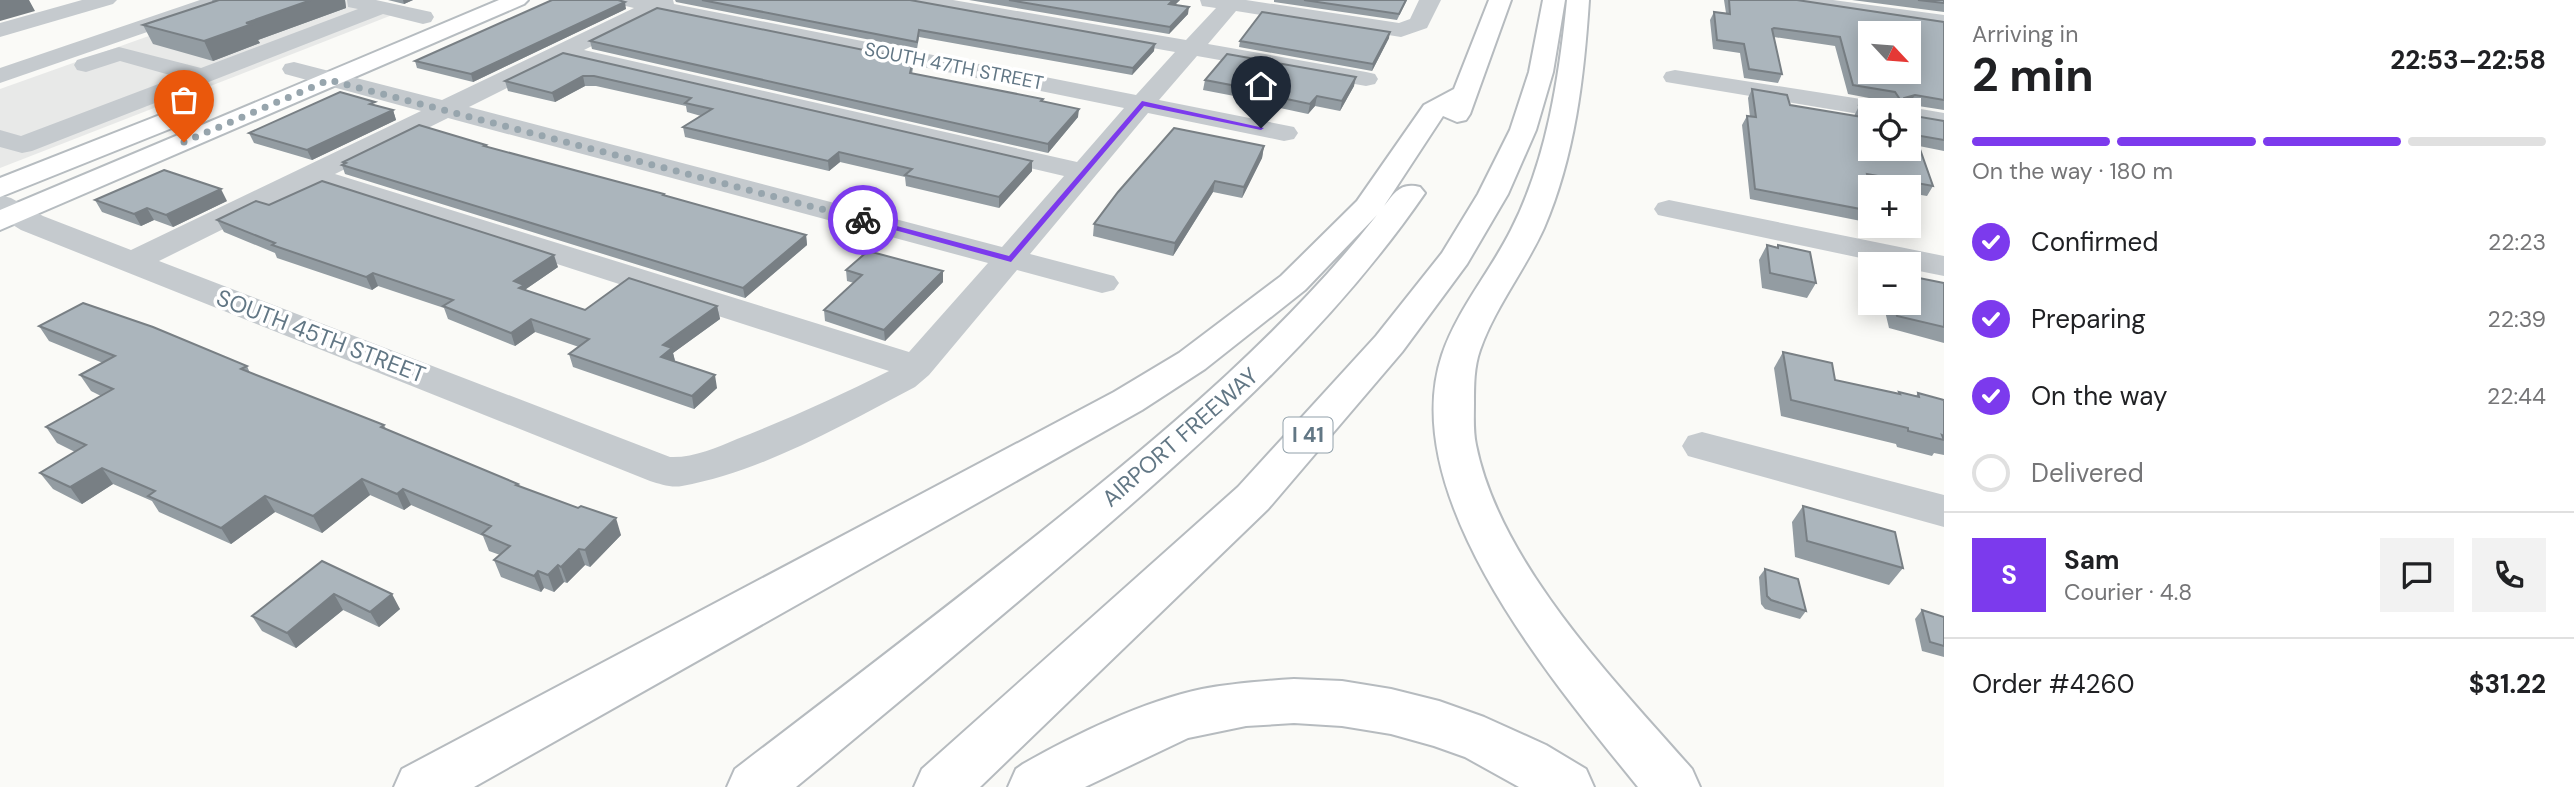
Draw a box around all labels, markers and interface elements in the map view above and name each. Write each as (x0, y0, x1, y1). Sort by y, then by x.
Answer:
text: Arriving in (1972, 19, 2078, 49)
north arrow (1858, 21, 1922, 84)
map controls (1858, 21, 1921, 315)
street label: SOUTH 47TH STREET (862, 36, 1046, 96)
text: 22:53–22:58 (2390, 43, 2546, 77)
text: 2 min (1972, 45, 2094, 105)
pin (1231, 56, 1291, 128)
icon: home (1242, 67, 1280, 105)
pin (154, 70, 214, 142)
icon: bag (165, 81, 203, 119)
button: locate (1858, 98, 1921, 161)
text: On the way · 180 m (1972, 156, 2173, 186)
button: + (1858, 175, 1921, 238)
courier (828, 185, 898, 255)
icon: bike (844, 201, 882, 239)
icon: check (1972, 223, 2010, 261)
text: Confirmed (2031, 225, 2158, 259)
text: 22:23 (2488, 227, 2546, 257)
button: − (1858, 252, 1921, 315)
street label: SOUTH 45TH STREET (212, 282, 430, 390)
icon: check (1972, 300, 2010, 338)
text: Preparing (2031, 302, 2146, 336)
text: 22:39 (2487, 304, 2546, 334)
street label: AIRPORT FREEWAY (1096, 361, 1264, 513)
icon: check (1972, 377, 2010, 415)
text: On the way (2031, 379, 2167, 413)
text: 22:44 (2487, 381, 2546, 411)
road number: I 41 (1284, 418, 1332, 452)
text: Delivered (2031, 456, 2144, 490)
button: chat (2380, 538, 2454, 612)
button: phone (2472, 538, 2546, 612)
text: Sam (2064, 543, 2119, 577)
text: S (2001, 558, 2017, 592)
text: Courier · 4.8 (2064, 577, 2192, 607)
text: Order #4260 (1972, 667, 2135, 701)
text: $31.22 (2469, 667, 2546, 701)

